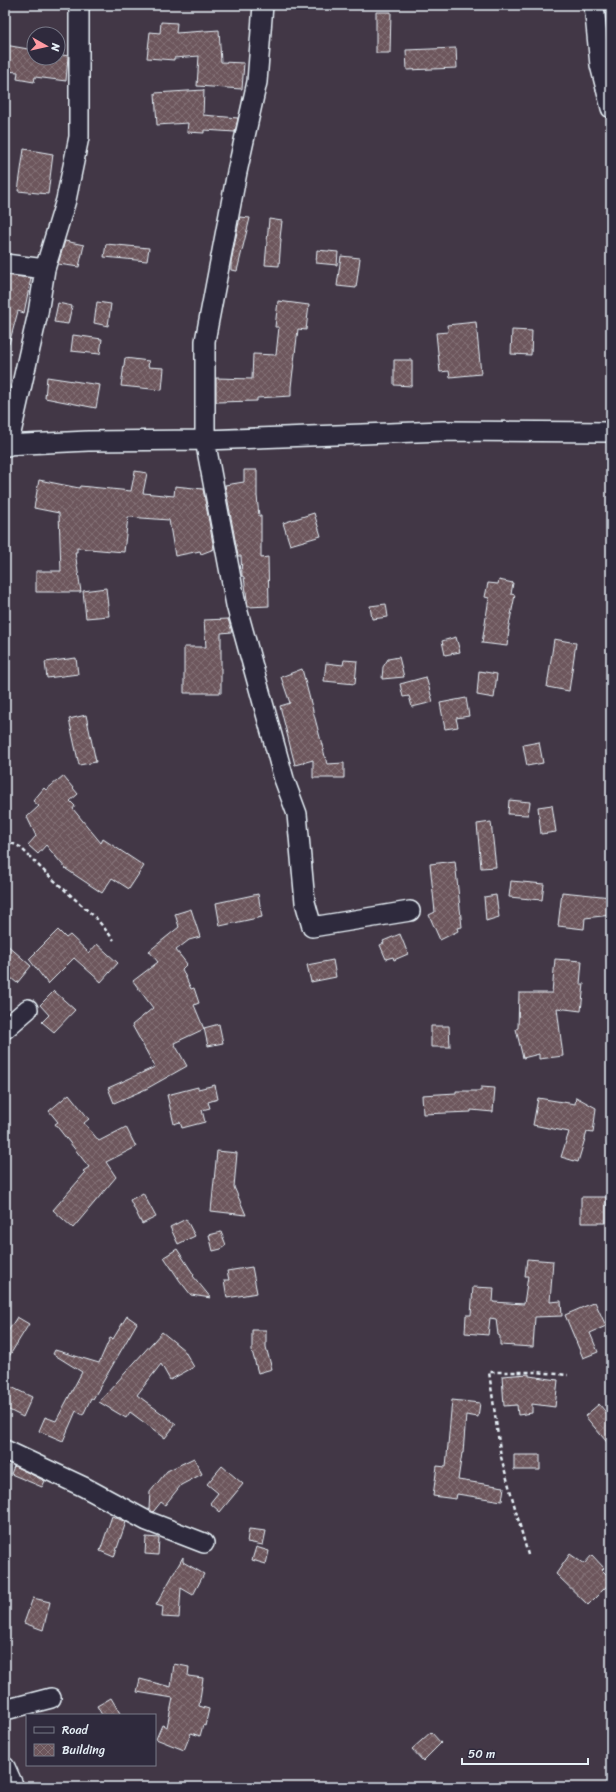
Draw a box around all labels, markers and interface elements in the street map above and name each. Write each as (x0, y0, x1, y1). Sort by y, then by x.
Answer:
north arrow (26, 26, 66, 66)
text: N (45, 41, 65, 53)
legend (26, 1714, 156, 1766)
text: Road (62, 1719, 89, 1741)
text: Building (62, 1739, 105, 1761)
scale bar (462, 1740, 588, 1766)
text: 50 m (468, 1743, 495, 1765)

